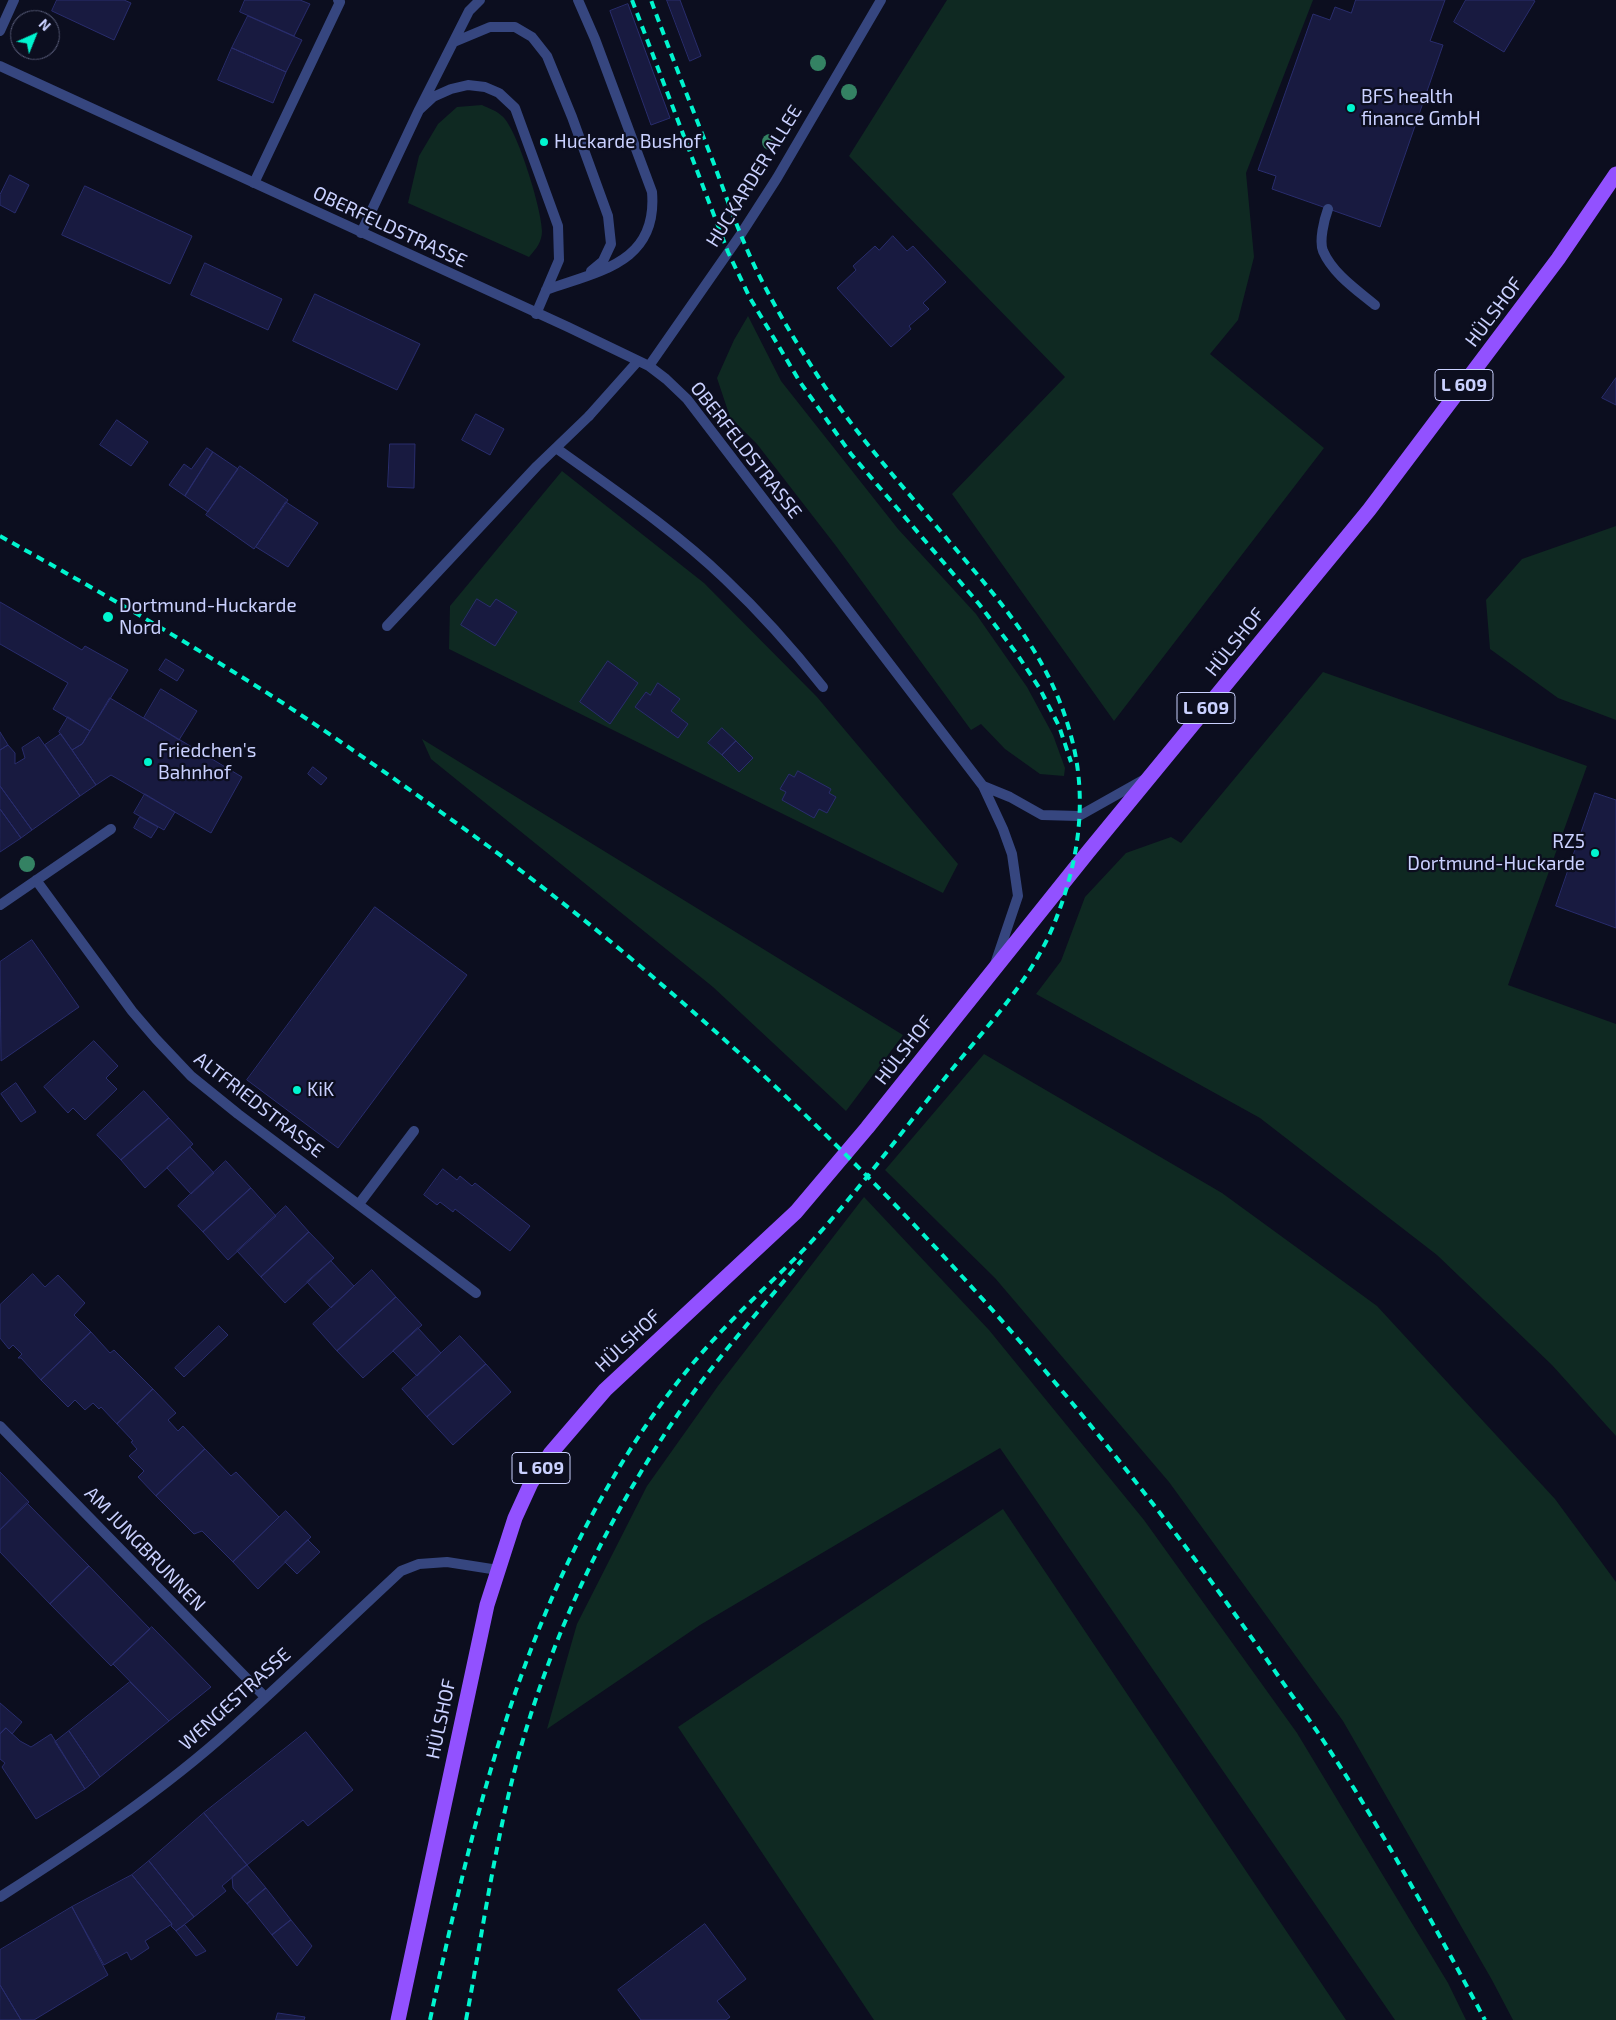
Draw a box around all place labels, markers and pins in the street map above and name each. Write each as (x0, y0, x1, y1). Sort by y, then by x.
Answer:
place label: BFS health finance GmbH (1361, 86, 1481, 130)
marker: BFS health finance GmbH (1345, 102, 1357, 114)
place label: Huckarde Bushof (554, 131, 701, 153)
marker: Huckarde Bushof (538, 136, 550, 148)
place label: Dortmund-Huckarde Nord (119, 595, 297, 639)
marker: Dortmund-Huckarde Nord (101, 610, 115, 624)
place label: Friedchen's Bahnhof (158, 740, 256, 784)
marker: Friedchen's Bahnhof (142, 756, 154, 768)
place label: RZ5 Dortmund-Huckarde (1407, 831, 1585, 875)
marker: RZ5 Dortmund-Huckarde (1589, 847, 1601, 859)
place label: KiK (307, 1079, 334, 1101)
marker: KiK (291, 1084, 303, 1096)

